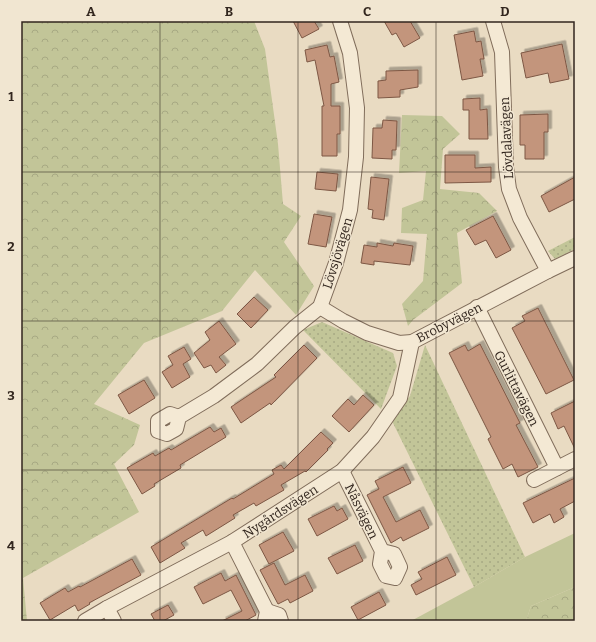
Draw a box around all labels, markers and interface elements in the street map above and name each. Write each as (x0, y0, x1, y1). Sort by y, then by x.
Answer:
text: A (86, 4, 96, 19)
text: B (225, 4, 233, 19)
text: C (363, 4, 371, 19)
text: D (500, 4, 510, 19)
text: 1 (8, 89, 14, 104)
street label: Lövdalavägen (497, 96, 516, 179)
street label: Lövsjövägen (320, 215, 356, 291)
text: 2 (7, 239, 15, 254)
street label: Brobyvägen (414, 299, 485, 345)
street label: Gurlittavägen (491, 348, 542, 429)
text: 3 (7, 388, 15, 403)
street label: Nygårdsvägen (240, 481, 321, 541)
street label: Nåsvägen (342, 481, 382, 542)
text: 4 (7, 538, 15, 553)

